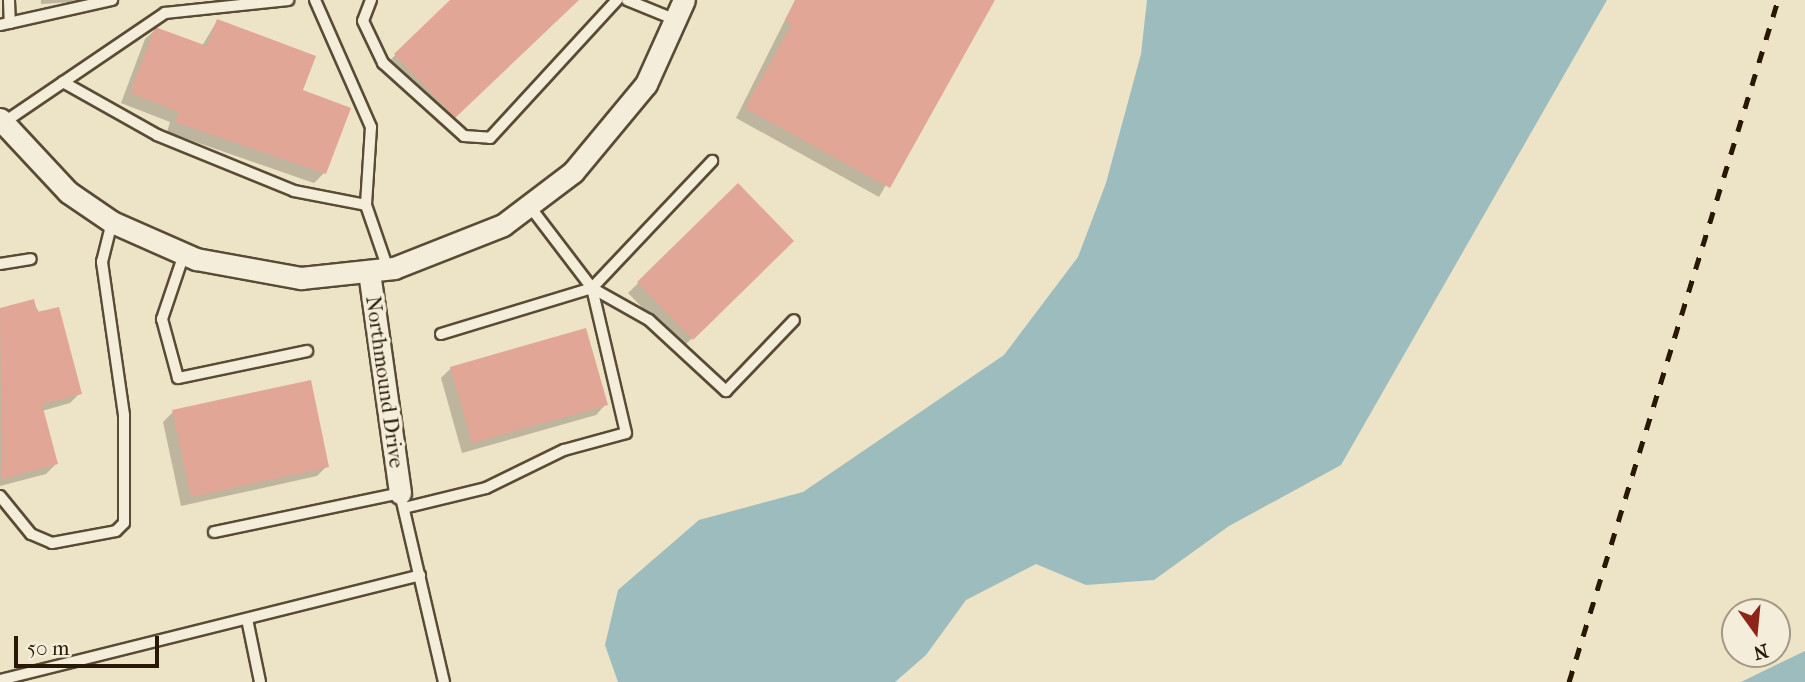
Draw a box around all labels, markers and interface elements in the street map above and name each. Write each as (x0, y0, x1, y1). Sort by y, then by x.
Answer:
street label: Northmound Drive (360, 294, 410, 470)
north arrow (1721, 598, 1791, 668)
scale bar (18, 622, 163, 666)
text: 50 m (27, 636, 70, 660)
text: N (1751, 639, 1771, 664)

